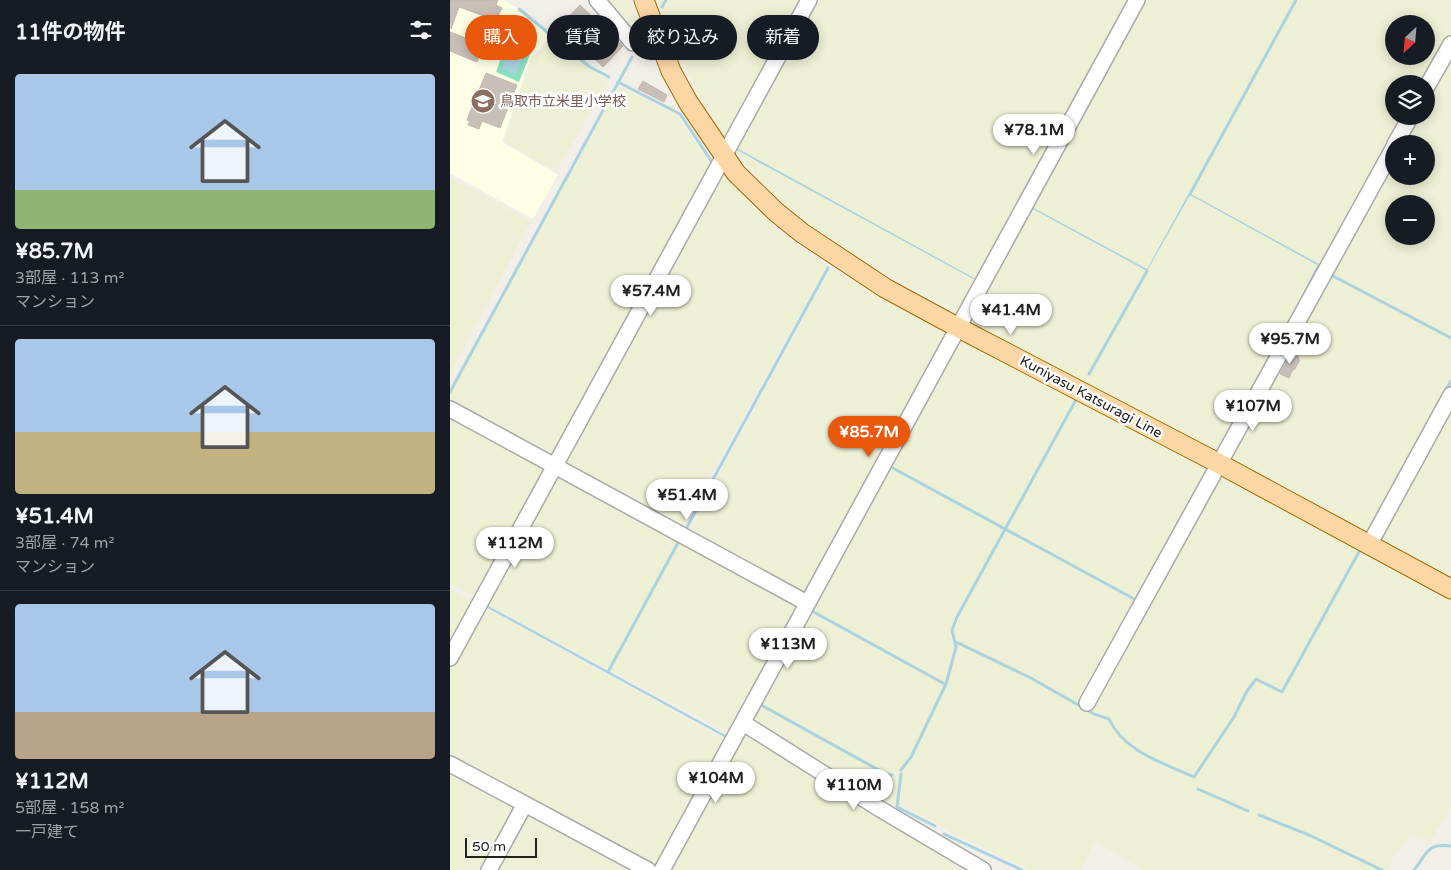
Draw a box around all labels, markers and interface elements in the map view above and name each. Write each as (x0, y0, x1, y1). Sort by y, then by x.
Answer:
chip: 購入 (465, 15, 537, 60)
chip: 賃貸 (547, 15, 619, 60)
chip: 絞り込み (629, 15, 737, 60)
chip: 新着 (747, 15, 819, 60)
north arrow (1385, 15, 1435, 65)
map controls (1385, 15, 1435, 245)
icon: filters (407, 16, 435, 44)
text: 11件の物件 (15, 20, 125, 45)
button: layers (1385, 75, 1435, 125)
school or university icon: 鳥取市立米里小学校 (470, 88, 496, 114)
place label: 鳥取市立米里小学校 (500, 93, 626, 110)
icon: home (180, 106, 270, 196)
pin: ¥78.1M (993, 114, 1075, 156)
text: ¥78.1M (1004, 120, 1064, 140)
button: + (1385, 135, 1435, 185)
button: − (1385, 195, 1435, 245)
text: ¥85.7M (15, 239, 94, 264)
text: 3部屋 · 113 m² (15, 268, 124, 288)
pin: ¥57.4M (610, 274, 692, 317)
text: ¥57.4M (621, 281, 681, 301)
text: マンション (15, 292, 95, 312)
pin: ¥41.4M (970, 294, 1052, 336)
text: ¥41.4M (981, 300, 1041, 320)
pin: ¥95.7M (1249, 322, 1331, 365)
text: ¥95.7M (1260, 329, 1320, 349)
street label: Kuniyasu Katsuragi Line (1017, 352, 1165, 442)
icon: home (180, 372, 270, 462)
pin: ¥107M (1218, 390, 1288, 432)
text: ¥107M (1225, 396, 1281, 416)
pin: ¥85.7M (828, 416, 910, 458)
text: ¥85.7M (839, 422, 899, 442)
pin: ¥51.4M (646, 478, 728, 521)
text: ¥51.4M (657, 485, 717, 505)
text: ¥51.4M (15, 504, 94, 529)
pin: ¥112M (480, 526, 550, 569)
text: 3部屋 · 74 m² (15, 533, 114, 553)
text: ¥112M (487, 533, 543, 553)
text: マンション (15, 557, 95, 577)
pin: ¥113M (753, 628, 823, 670)
text: ¥113M (760, 634, 816, 654)
icon: home (180, 637, 270, 727)
pin: ¥104M (681, 762, 751, 804)
text: ¥104M (688, 768, 744, 788)
pin: ¥110M (819, 768, 889, 811)
text: ¥112M (15, 769, 89, 794)
text: ¥110M (826, 775, 882, 795)
text: 5部屋 · 158 m² (15, 798, 124, 818)
text: 一戸建て (15, 822, 79, 842)
scale bar (465, 835, 538, 858)
text: 50 m (472, 838, 506, 855)

